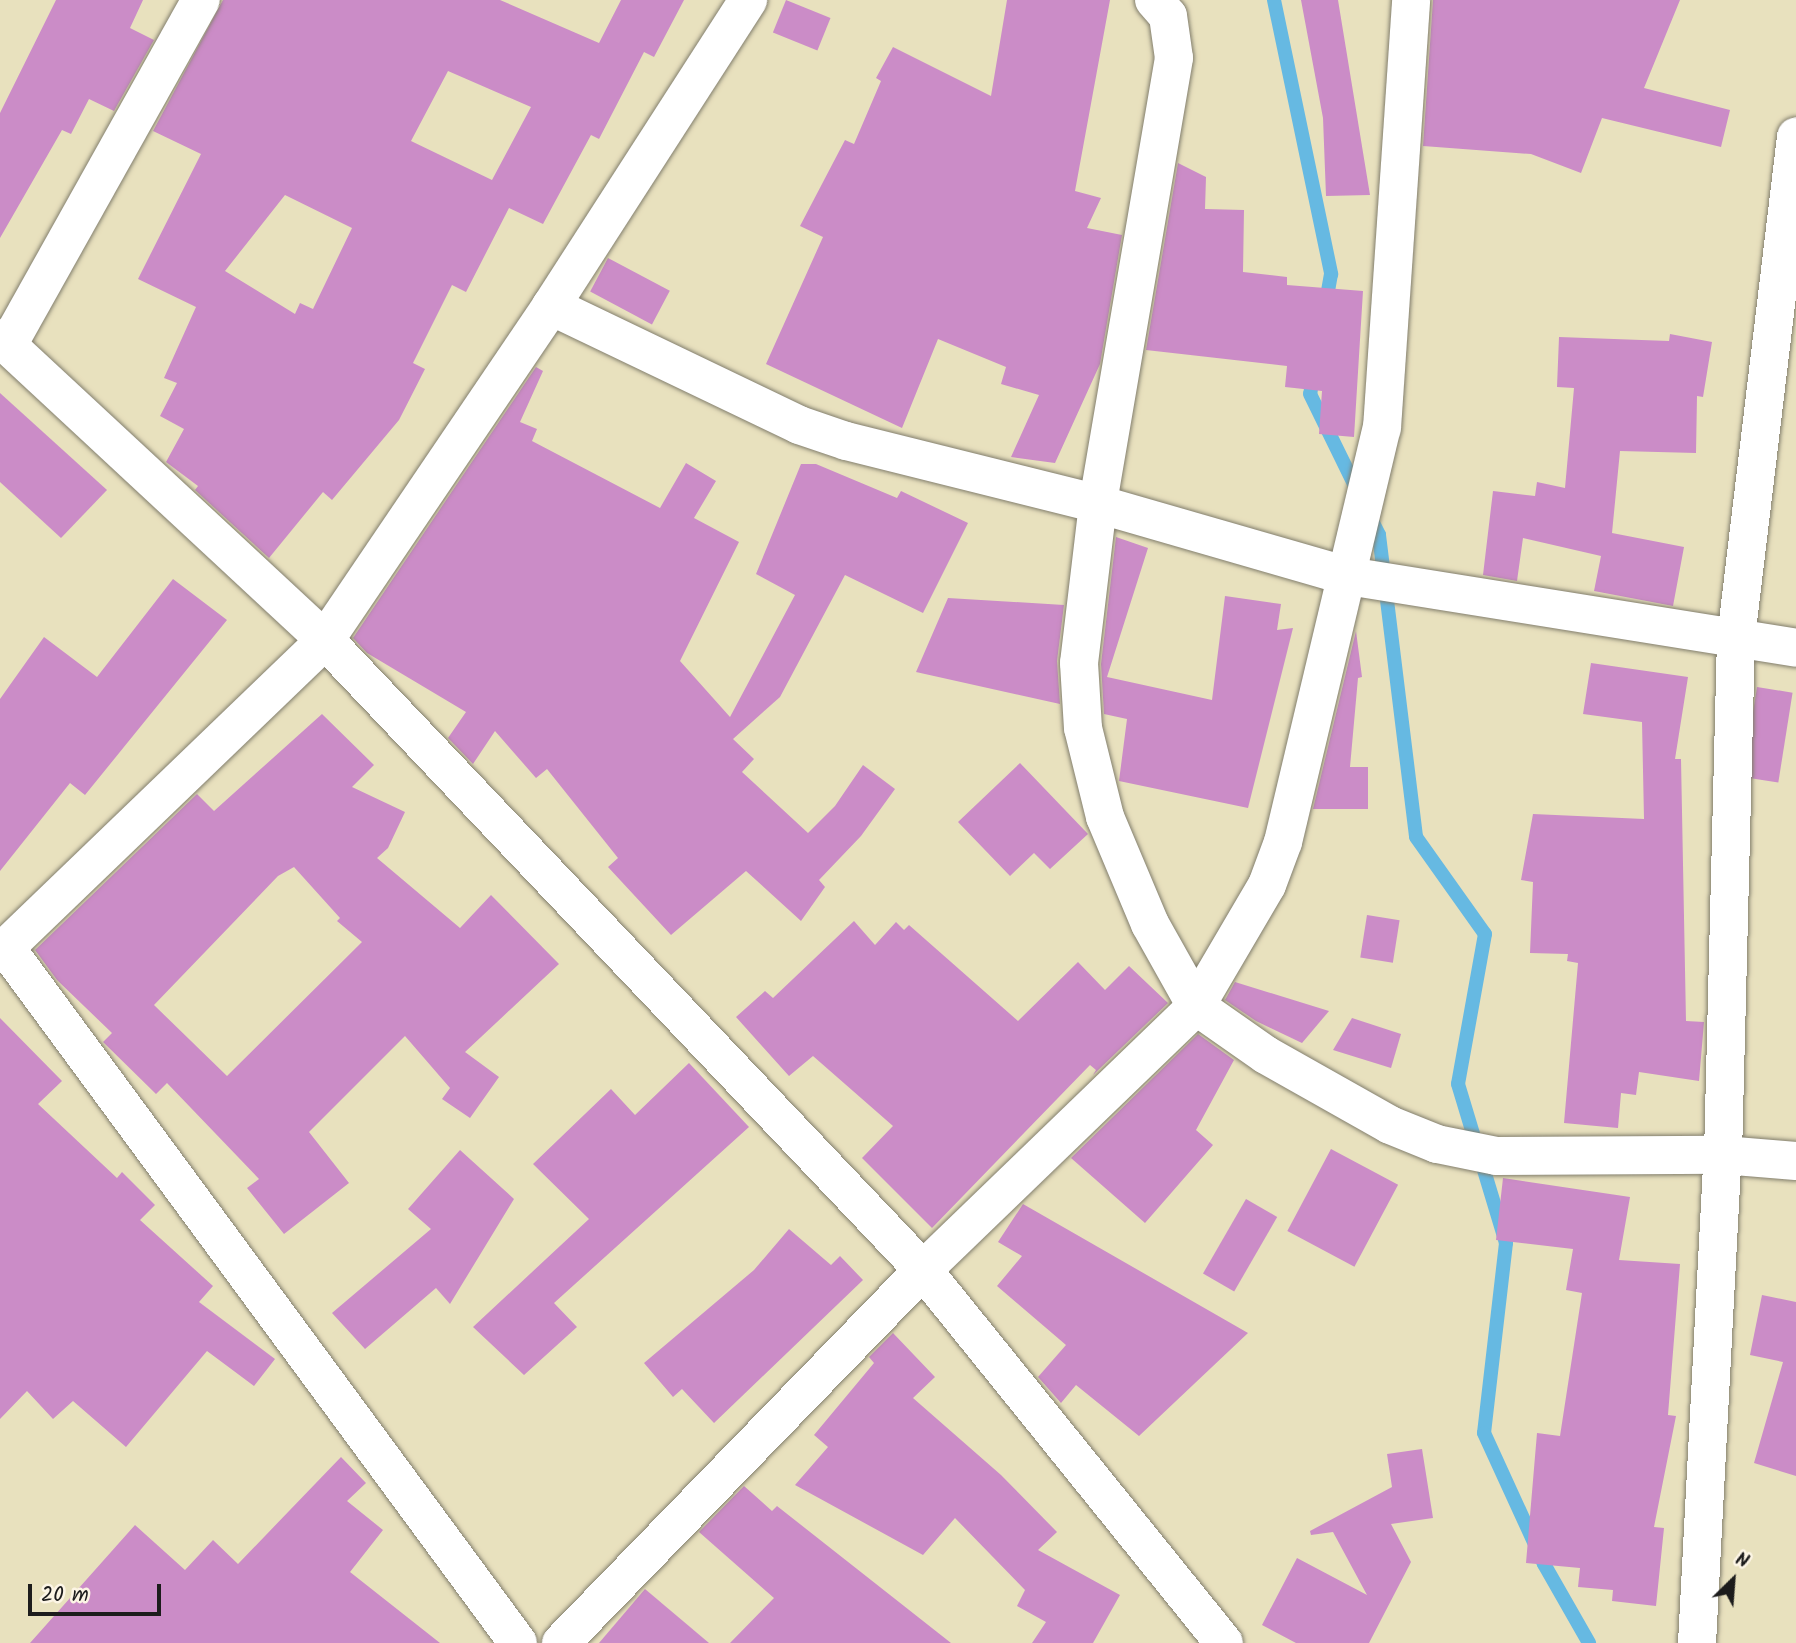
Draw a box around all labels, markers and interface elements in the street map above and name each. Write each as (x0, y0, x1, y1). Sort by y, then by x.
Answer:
north arrow (1698, 1545, 1768, 1615)
text: N (1730, 1545, 1754, 1577)
scale bar (32, 1570, 164, 1614)
text: 20 m (41, 1579, 89, 1612)

